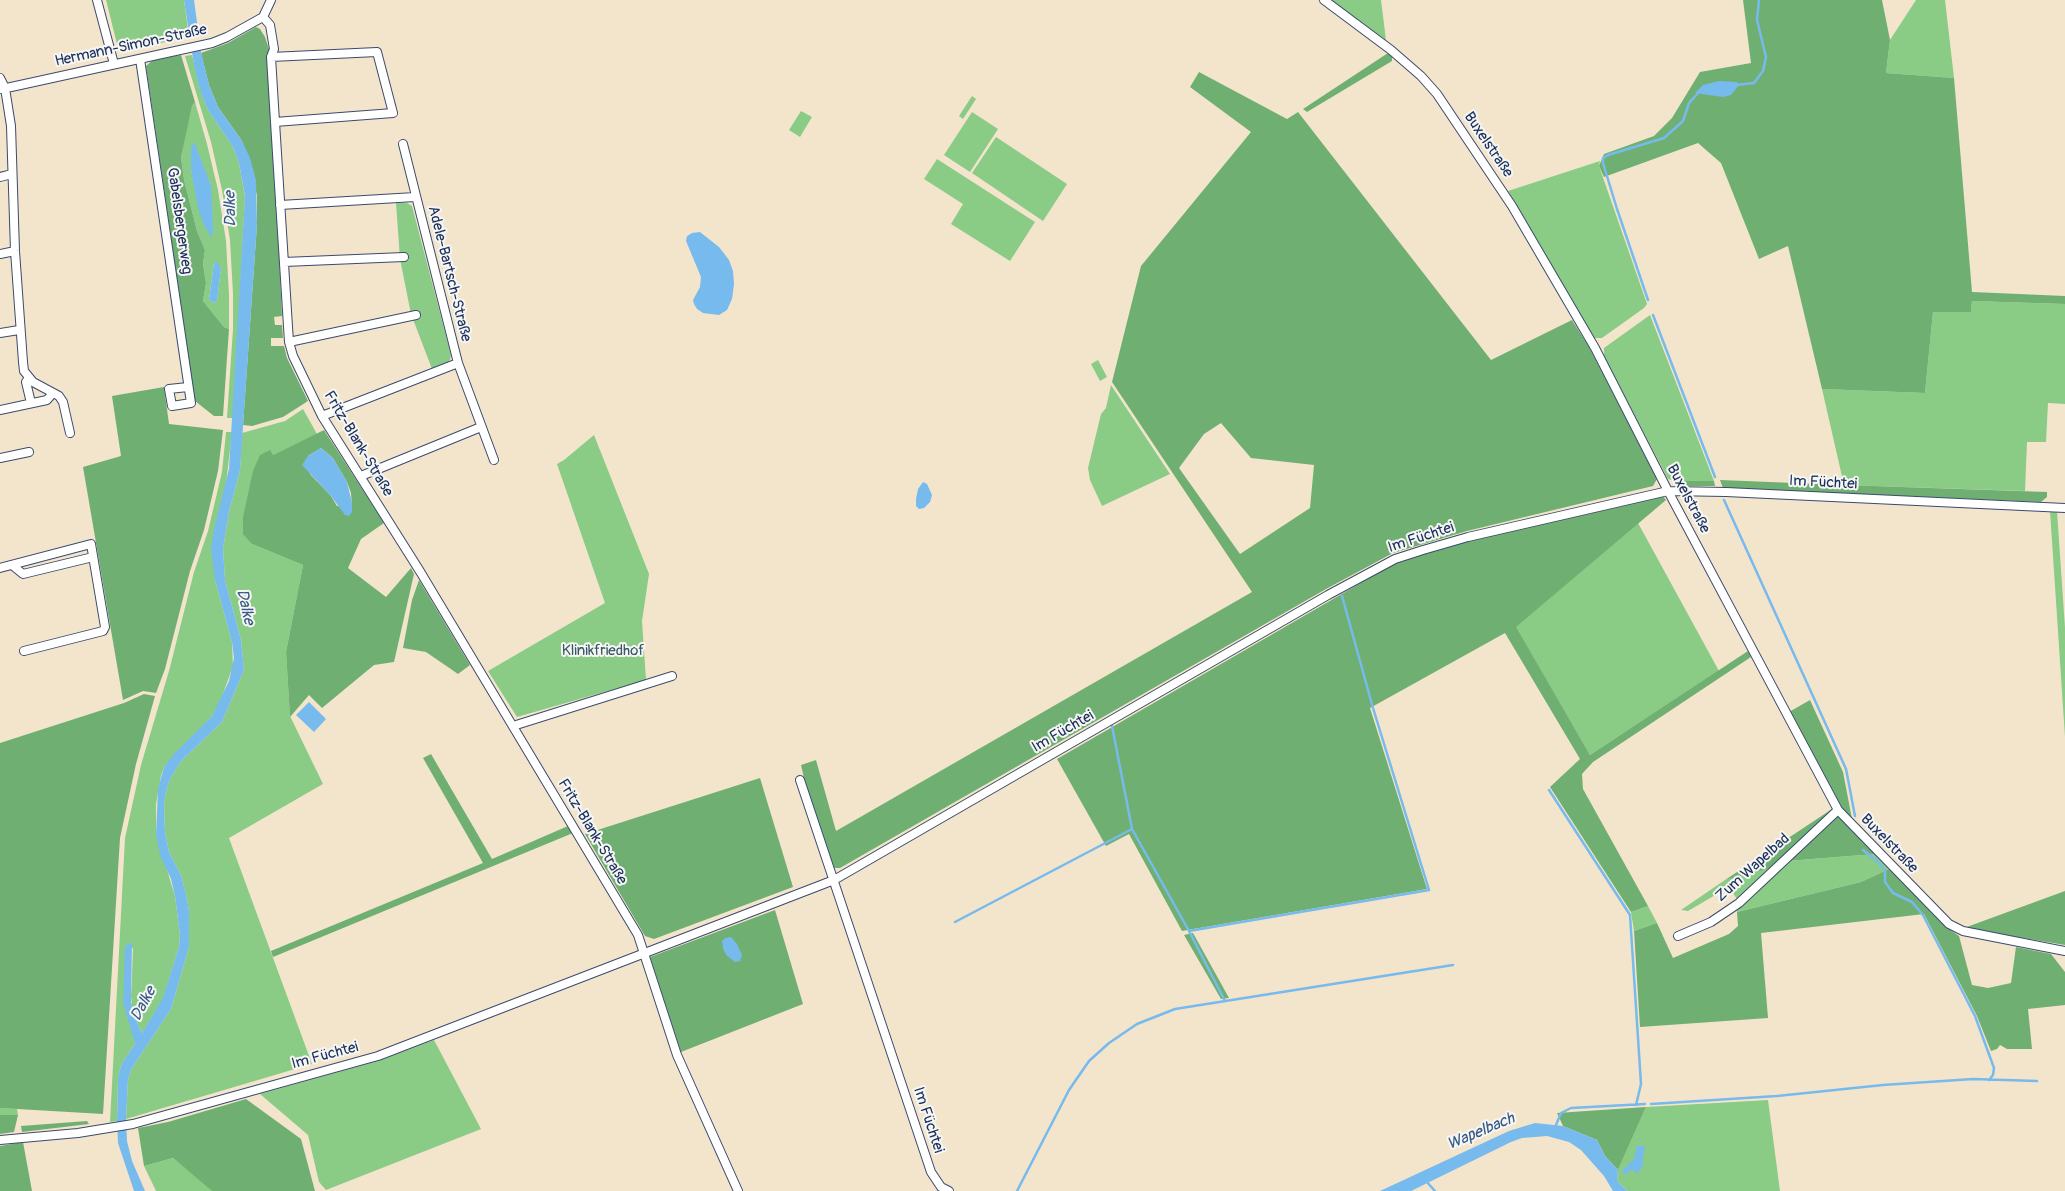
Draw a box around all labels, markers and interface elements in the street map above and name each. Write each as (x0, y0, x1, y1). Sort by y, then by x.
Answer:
street label: Hermann-Simon-Straße (53, 21, 209, 71)
street label: Buxelstraße (1460, 109, 1516, 181)
street label: Gabelsbergerweg (163, 167, 195, 275)
water label: Dalke (221, 191, 241, 227)
street label: Adele-Bartsch-Straße (423, 204, 475, 344)
street label: Fritz-Blank-Straße (319, 388, 397, 500)
street label: Buxelstraße (1662, 462, 1714, 536)
street label: Im Füchtei (1788, 472, 1858, 494)
street label: Im Füchtei (1386, 519, 1456, 557)
water label: Dalke (232, 587, 258, 627)
park label: Klinikfriedhof (562, 642, 644, 660)
street label: Im Füchtei (1029, 707, 1097, 757)
street label: Fritz-Blank-Straße (553, 776, 631, 888)
street label: Buxelstraße (1856, 811, 1922, 877)
street label: Zum Wapelbad (1712, 830, 1794, 906)
water label: Dalke (127, 984, 161, 1024)
street label: Im Füchtei (290, 1038, 360, 1074)
street label: Im Füchtei (909, 1085, 947, 1155)
water label: Wapelbach (1444, 1109, 1518, 1155)

